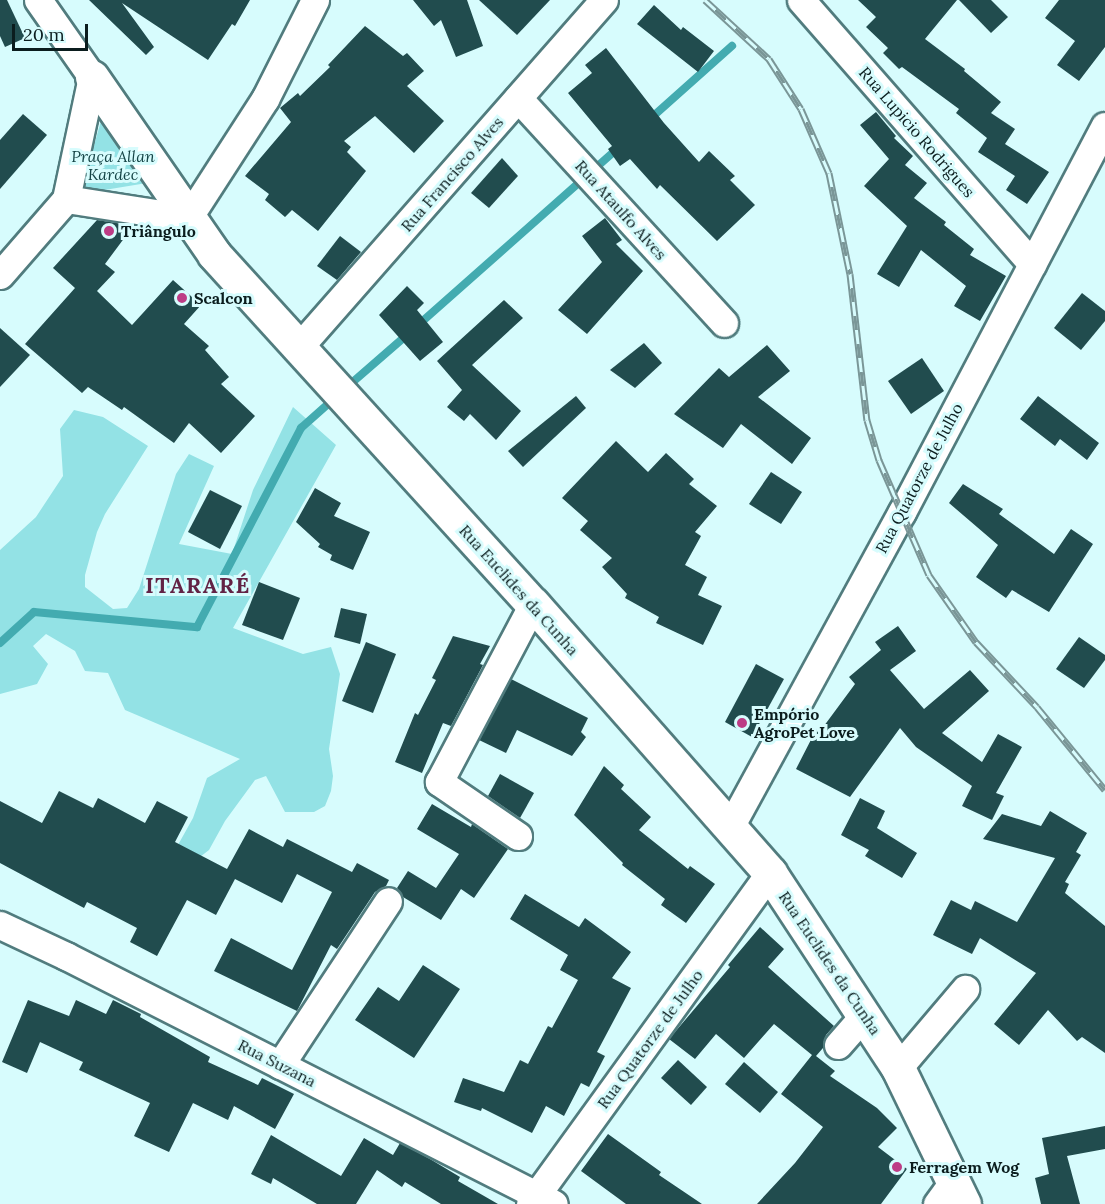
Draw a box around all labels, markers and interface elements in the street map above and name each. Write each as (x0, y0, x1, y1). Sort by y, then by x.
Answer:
scale bar (15, 12, 92, 50)
text: 20 m (23, 23, 65, 46)
street label: Rua Lupicio Rodrigues (855, 63, 979, 201)
street label: Rua Francisco Alves (397, 113, 507, 235)
park label: Praça Allan Kardec (71, 146, 155, 184)
street label: Rua Ataulfo Alves (571, 156, 671, 264)
place label: Triângulo (121, 221, 196, 241)
marker: Triângulo (102, 224, 116, 238)
place label: Scalcon (194, 288, 253, 308)
marker: Scalcon (175, 291, 189, 305)
street label: Rua Quatorze de Julho (871, 400, 967, 556)
street label: Rua Euclides da Cunha (455, 521, 583, 659)
district label: ITARARÉ (145, 573, 251, 599)
place label: Empório AgroPet Love (754, 704, 855, 742)
marker: Empório AgroPet Love (735, 716, 749, 730)
street label: Rua Euclides da Cunha (775, 888, 885, 1038)
street label: Rua Quatorze de Julho (593, 966, 707, 1112)
street label: Rua Suzana (235, 1035, 319, 1091)
place label: Ferragem Wog (909, 1157, 1019, 1177)
marker: Ferragem Wog (890, 1160, 904, 1174)

